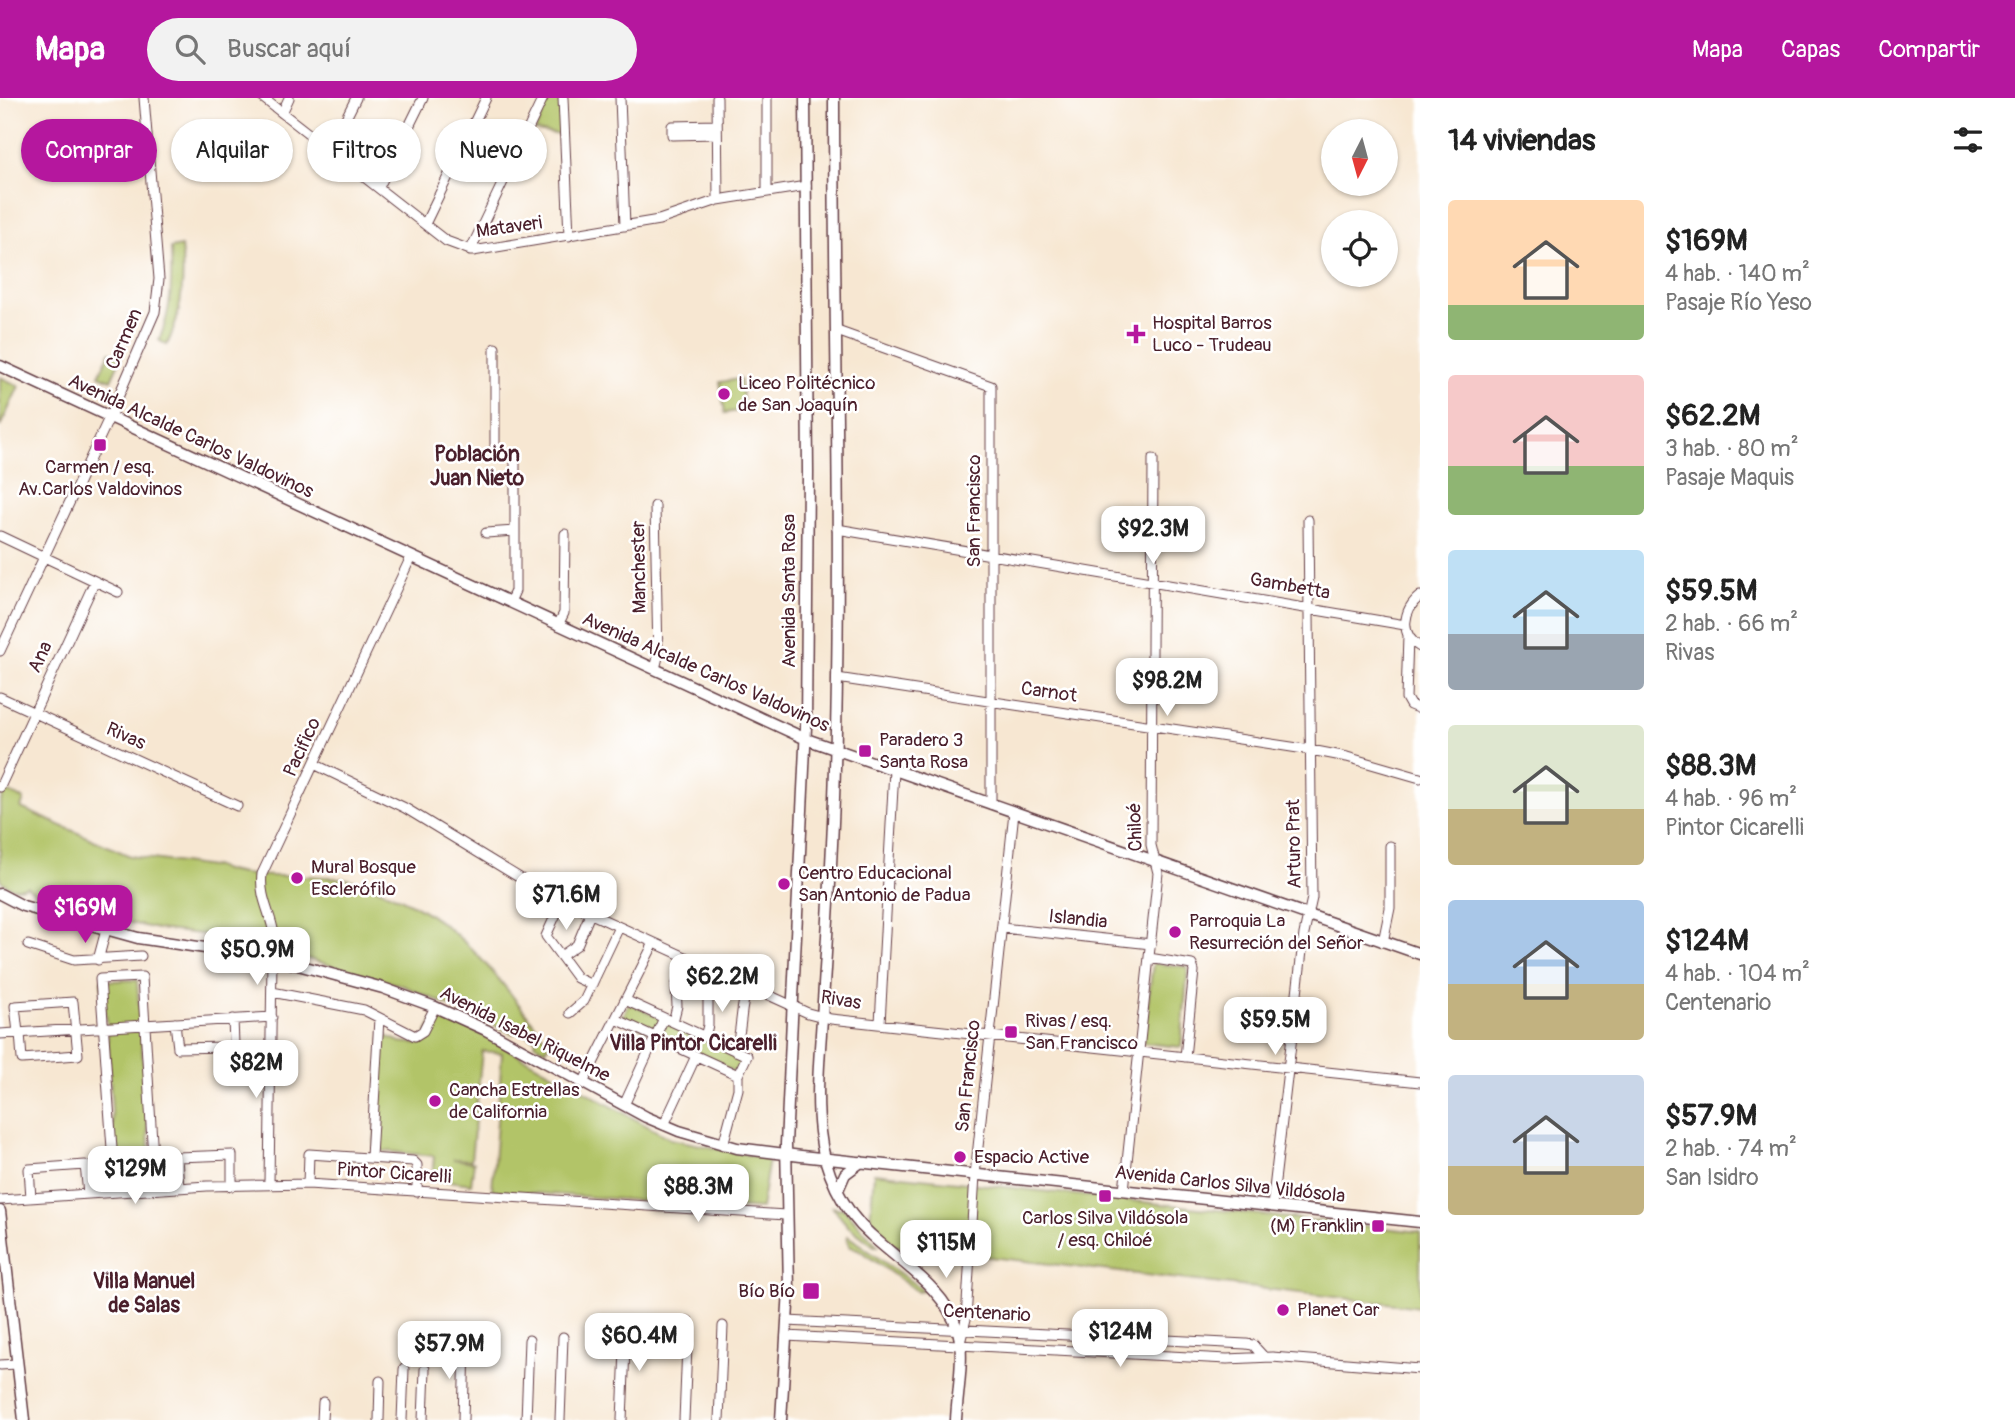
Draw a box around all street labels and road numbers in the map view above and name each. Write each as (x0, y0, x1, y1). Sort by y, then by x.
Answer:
street label: Mataveri (474, 210, 544, 244)
street label: Carmen (100, 305, 148, 373)
street label: Avenida Alcalde Carlos Valdovinos (64, 368, 318, 504)
street label: San Francisco (962, 455, 986, 567)
street label: Avenida Santa Rosa (777, 514, 801, 668)
street label: Manchester (626, 520, 652, 614)
street label: Gambetta (1248, 567, 1332, 605)
street label: Avenida Alcalde Carlos Valdovinos (579, 607, 834, 738)
street label: Ana (22, 637, 58, 677)
street label: Carnot (1019, 676, 1079, 708)
street label: Pacifico (278, 714, 326, 780)
street label: Rivas (102, 717, 150, 755)
street label: Arturo Prat (1281, 799, 1307, 889)
street label: Chiloé (1122, 802, 1148, 852)
street label: Islandia (1047, 904, 1109, 934)
street label: Avenida Isabel Riquelme (436, 981, 615, 1088)
street label: Rivas (819, 985, 864, 1015)
street label: San Francisco (950, 1019, 986, 1133)
street label: Pintor Cicarelli (336, 1157, 452, 1189)
street label: Avenida Carlos Silva Vildósola (1114, 1160, 1346, 1208)
street label: Centenario (942, 1299, 1032, 1327)

